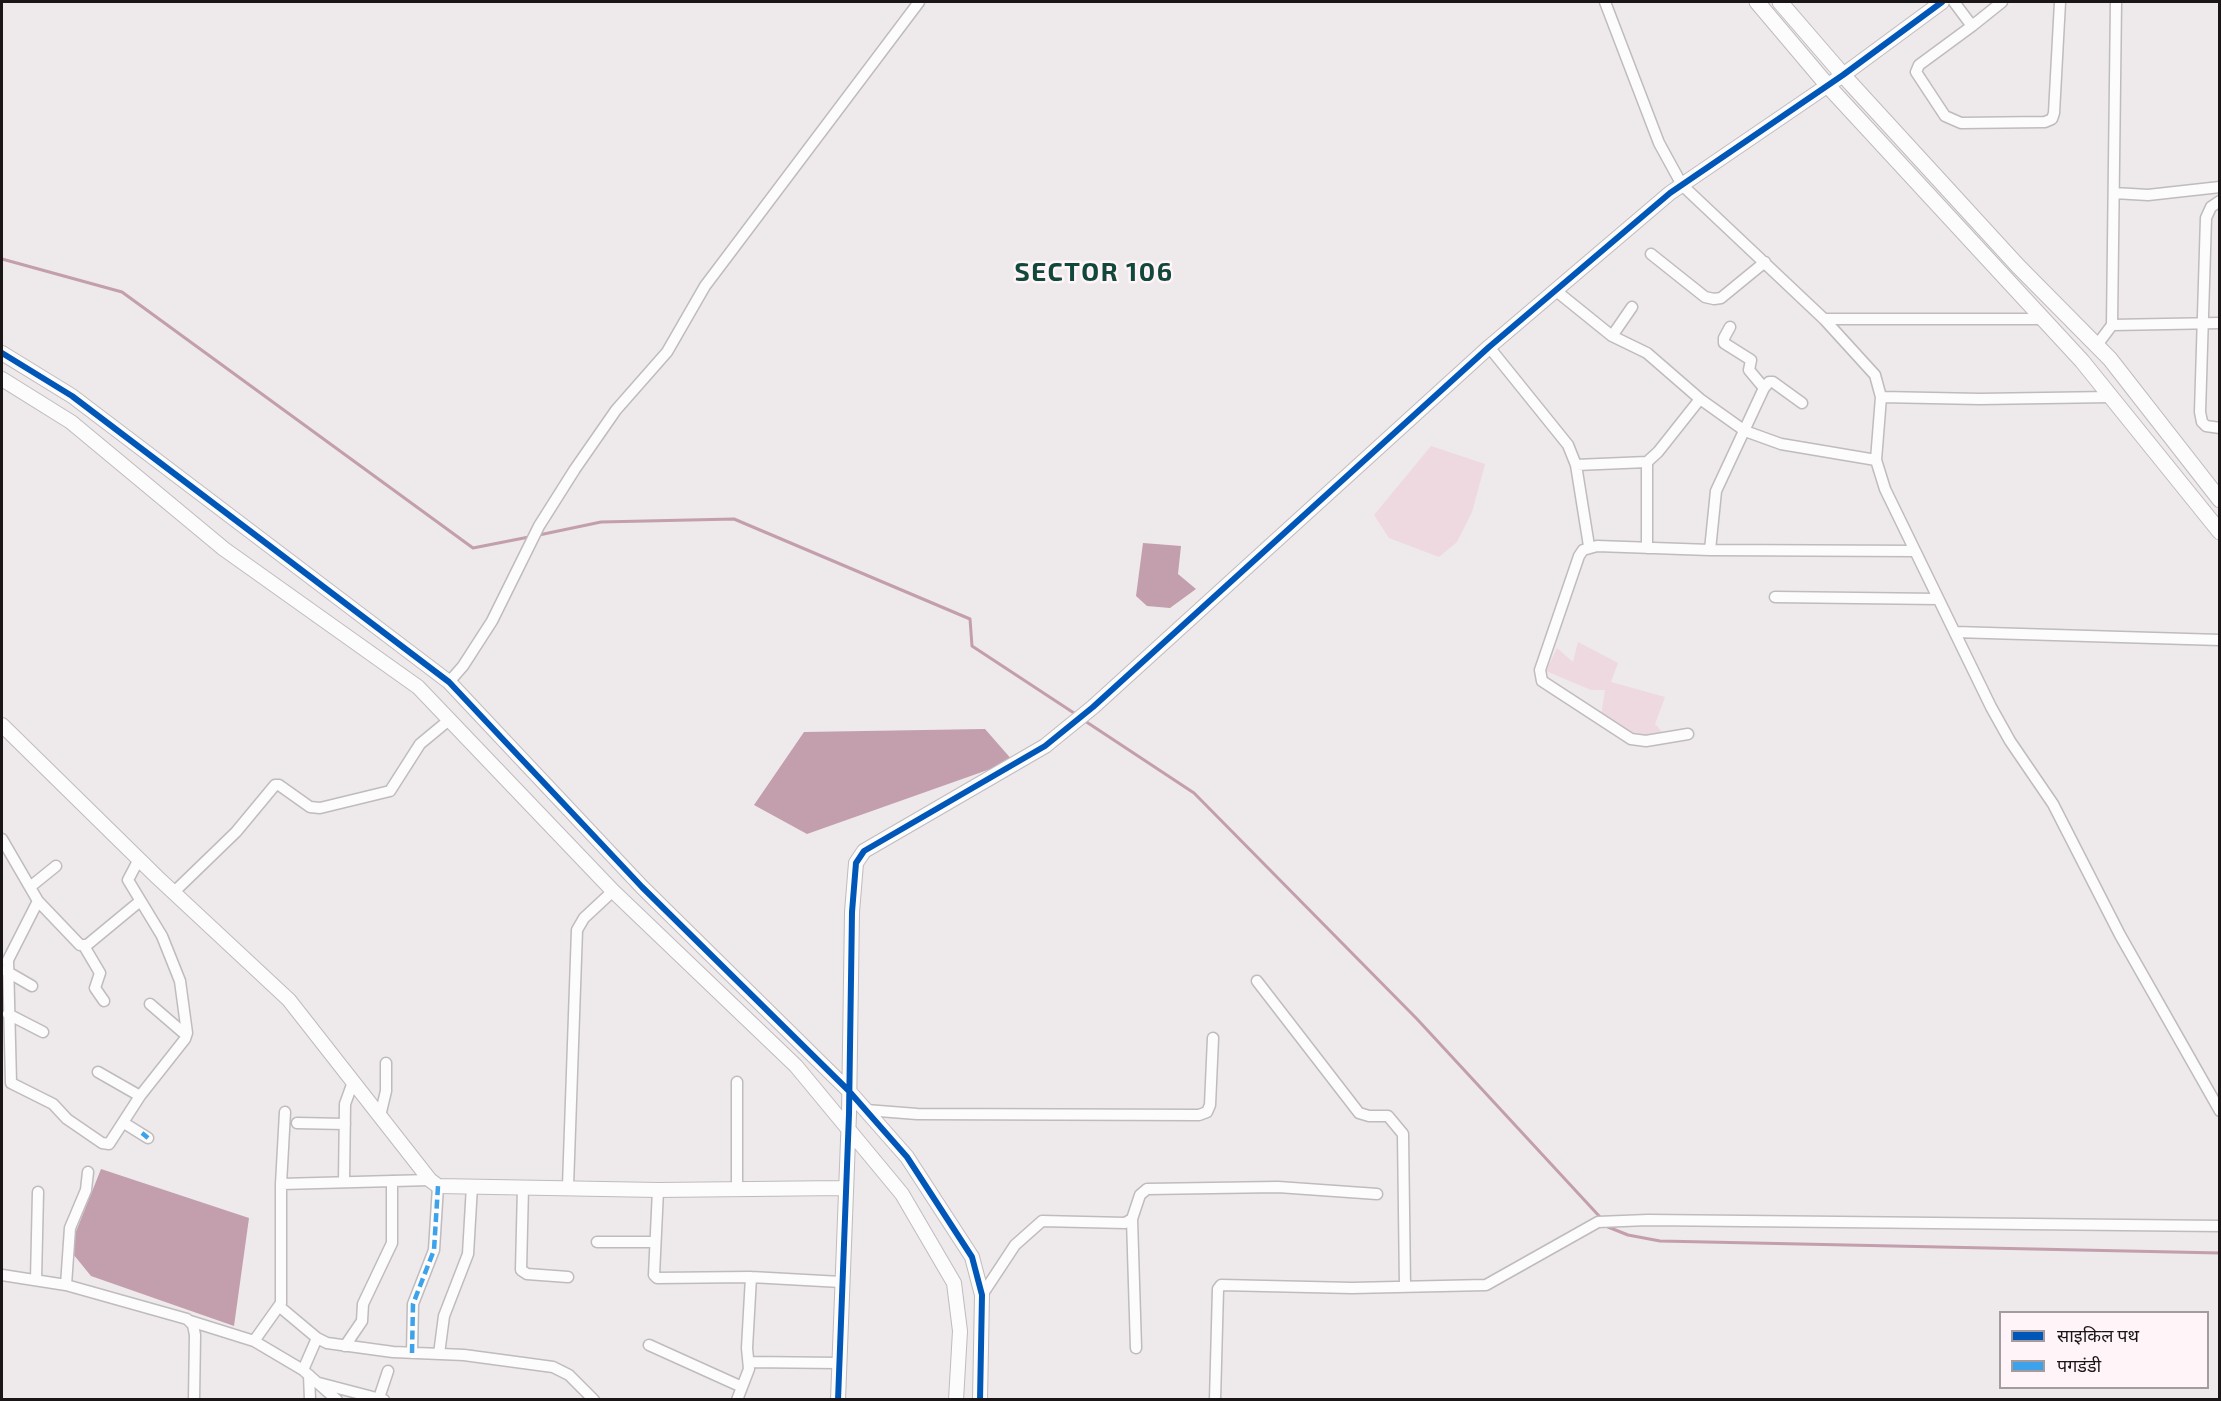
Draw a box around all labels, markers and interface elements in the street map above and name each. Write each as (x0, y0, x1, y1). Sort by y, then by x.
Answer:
district label: SECTOR 106 (1014, 256, 1174, 288)
legend (1999, 1311, 2209, 1389)
text: साइकिल पथ (2057, 1324, 2139, 1346)
text: पगडंडी (2057, 1354, 2101, 1376)

